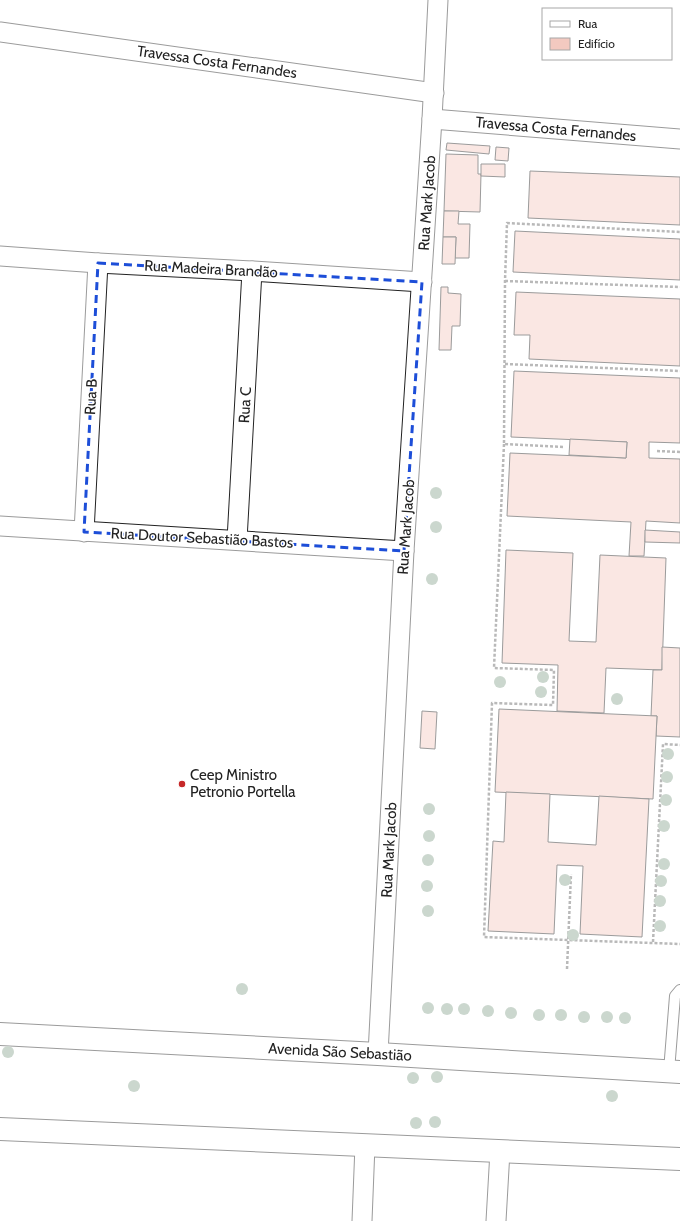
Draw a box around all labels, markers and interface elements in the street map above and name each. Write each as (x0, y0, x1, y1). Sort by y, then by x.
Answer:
legend (542, 8, 672, 60)
text: Rua (578, 16, 597, 31)
text: Edifício (578, 36, 615, 51)
street label: Travessa Costa Fernandes (136, 42, 298, 82)
street label: Travessa Costa Fernandes (475, 113, 637, 145)
street label: Rua Mark Jacob (415, 155, 439, 251)
street label: Rua Madeira Brandão (144, 257, 278, 281)
street label: Rua B (81, 378, 101, 416)
street label: Rua C (235, 386, 255, 424)
street label: Rua Mark Jacob (394, 479, 418, 575)
street label: Rua Doutor Sebastião Bastos (110, 524, 294, 552)
place label: Ceep Ministro Petronio Portella (190, 766, 296, 801)
marker: Ceep Ministro Petronio Portella (177, 779, 187, 789)
street label: Rua Mark Jacob (378, 802, 400, 898)
street label: Avenida São Sebastião (268, 1039, 412, 1065)

